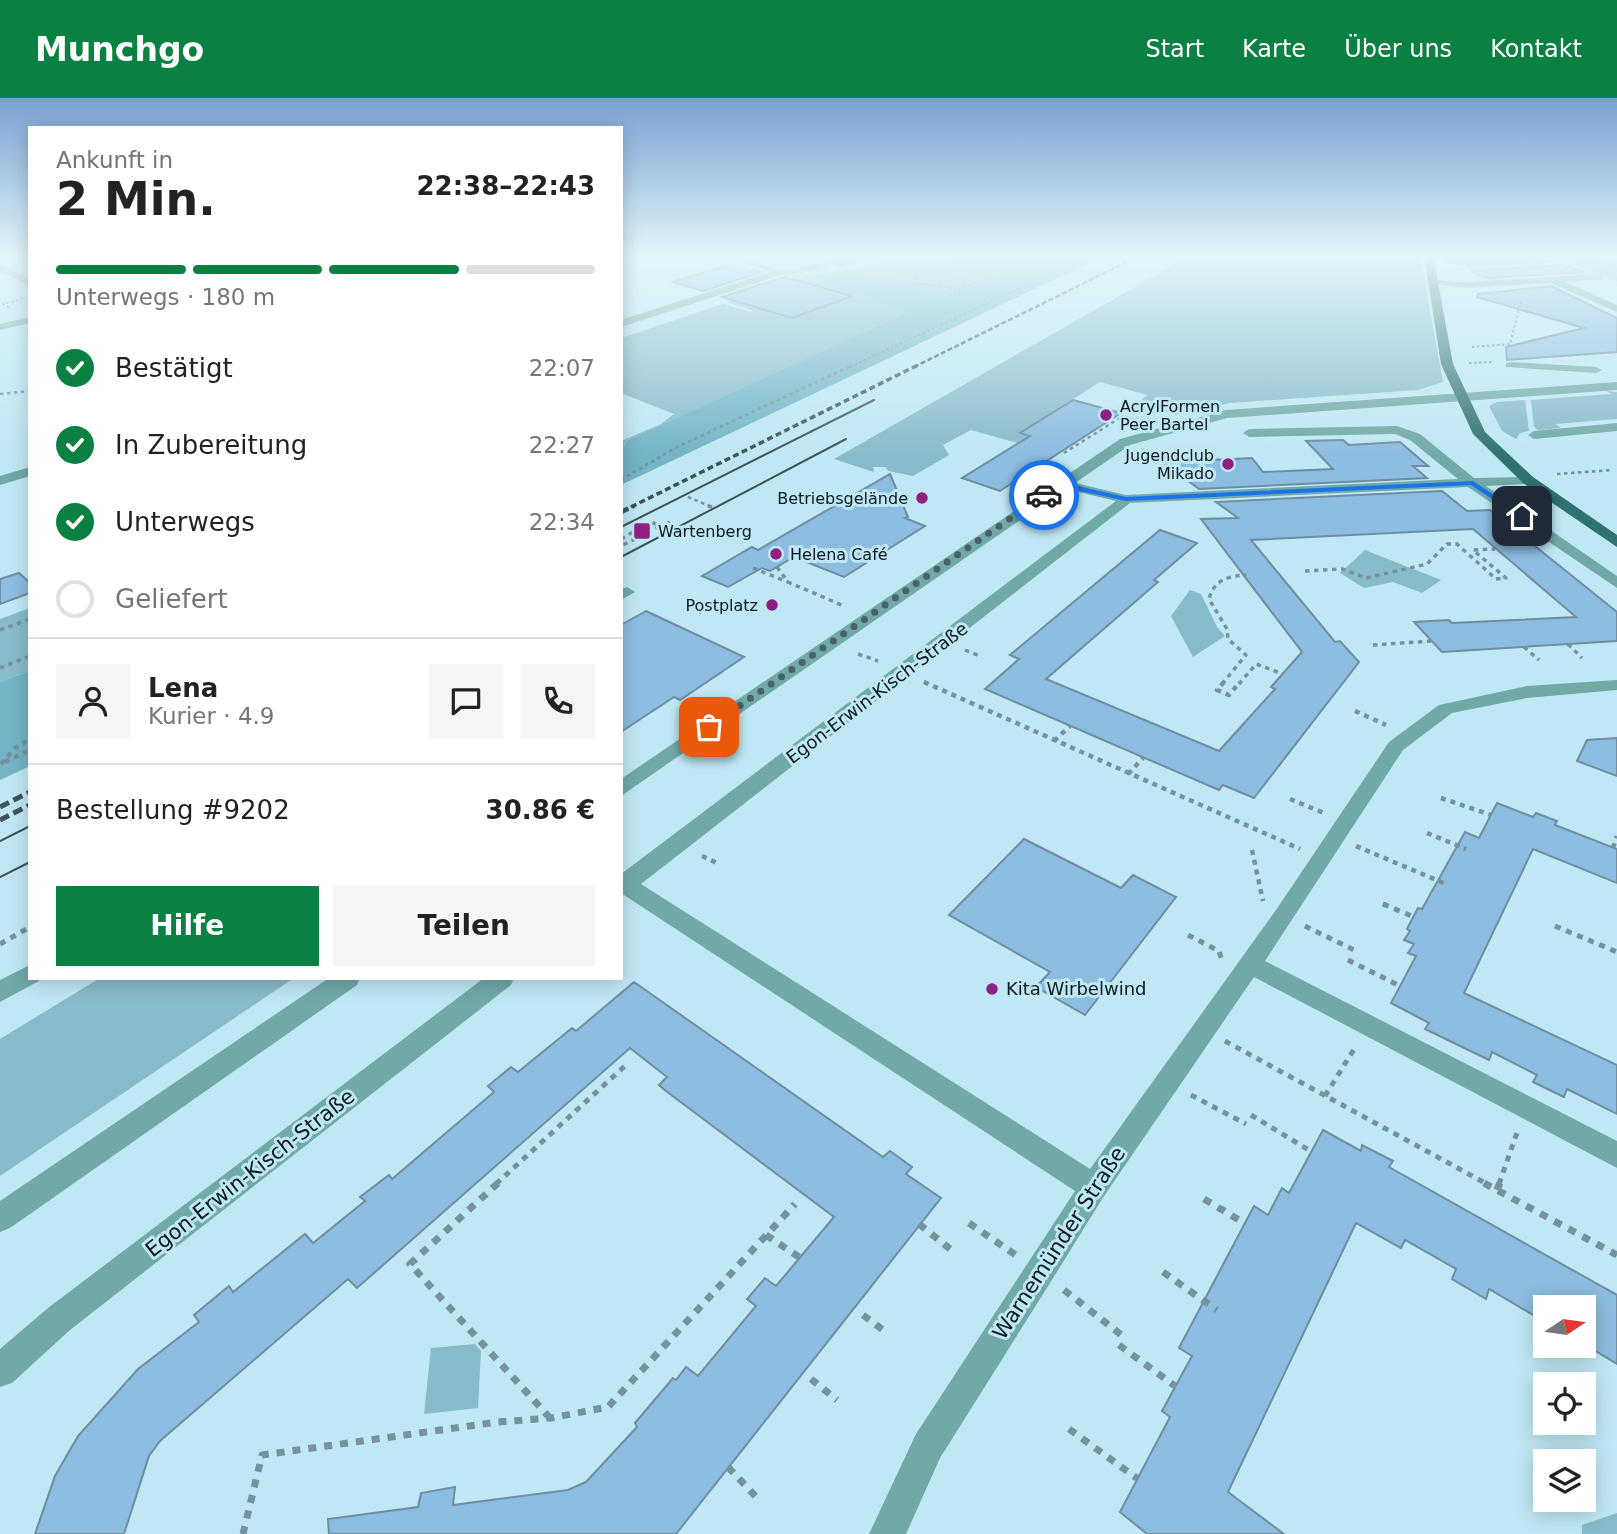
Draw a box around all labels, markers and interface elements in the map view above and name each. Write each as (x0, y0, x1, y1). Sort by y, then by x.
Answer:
text: Munchgo (35, 30, 204, 69)
text: Start (1145, 35, 1204, 63)
text: Karte (1242, 35, 1306, 63)
text: Über uns (1344, 35, 1452, 63)
text: Kontakt (1490, 35, 1582, 63)
text: Ankunft in (56, 147, 173, 173)
text: 22:38–22:43 (416, 171, 595, 201)
text: 2 Min. (56, 172, 216, 226)
text: Unterwegs · 180 m (56, 284, 275, 310)
icon: check (56, 349, 94, 387)
text: Bestätigt (115, 353, 233, 383)
text: 22:07 (529, 355, 595, 381)
place label: AcrylFormen Peer Bartel (1120, 397, 1220, 434)
marker: AcrylFormen Peer Bartel (1098, 407, 1114, 423)
icon: check (56, 426, 94, 464)
text: In Zubereitung (115, 430, 307, 460)
text: 22:27 (529, 432, 595, 458)
place label: Jugendclub Mikado (1124, 446, 1214, 483)
marker: Jugendclub Mikado (1220, 456, 1236, 472)
courier (1009, 460, 1079, 530)
icon: car (1025, 476, 1063, 514)
pin (1492, 486, 1552, 546)
place label: Betriebsgelände (777, 489, 908, 508)
marker: Betriebsgelände (914, 490, 930, 506)
icon: home (1503, 497, 1541, 535)
icon: check (56, 503, 94, 541)
text: Unterwegs (115, 507, 255, 537)
text: 22:34 (529, 509, 595, 535)
marker: Wartenberg (632, 521, 652, 541)
place label: Wartenberg (658, 522, 752, 541)
place label: Helena Café (790, 545, 888, 564)
marker: Helena Café (768, 546, 784, 562)
text: Geliefert (115, 584, 228, 614)
place label: Postplatz (685, 596, 758, 615)
marker: Postplatz (764, 597, 780, 613)
street label: Egon-Erwin-Kisch-Straße (782, 618, 971, 768)
button: person (56, 664, 130, 738)
button: chat (429, 664, 503, 738)
button: phone (521, 664, 595, 738)
text: Lena (148, 673, 218, 703)
pin (679, 697, 739, 757)
text: Kurier · 4.9 (148, 703, 274, 729)
icon: bag (690, 708, 728, 746)
text: Bestellung #9202 (56, 795, 290, 825)
text: 30.86 € (486, 795, 595, 825)
button: Hilfe (56, 886, 319, 966)
button: Teilen (333, 886, 595, 966)
place label: Kita Wirbelwind (1006, 978, 1146, 999)
marker: Kita Wirbelwind (984, 981, 1000, 997)
street label: Egon-Erwin-Kisch-Straße (141, 1084, 359, 1262)
street label: Warnemünder Straße (988, 1142, 1130, 1344)
north arrow (1533, 1295, 1596, 1358)
map controls (1533, 1295, 1596, 1512)
button: locate (1533, 1372, 1596, 1435)
button: layers (1533, 1449, 1596, 1512)

